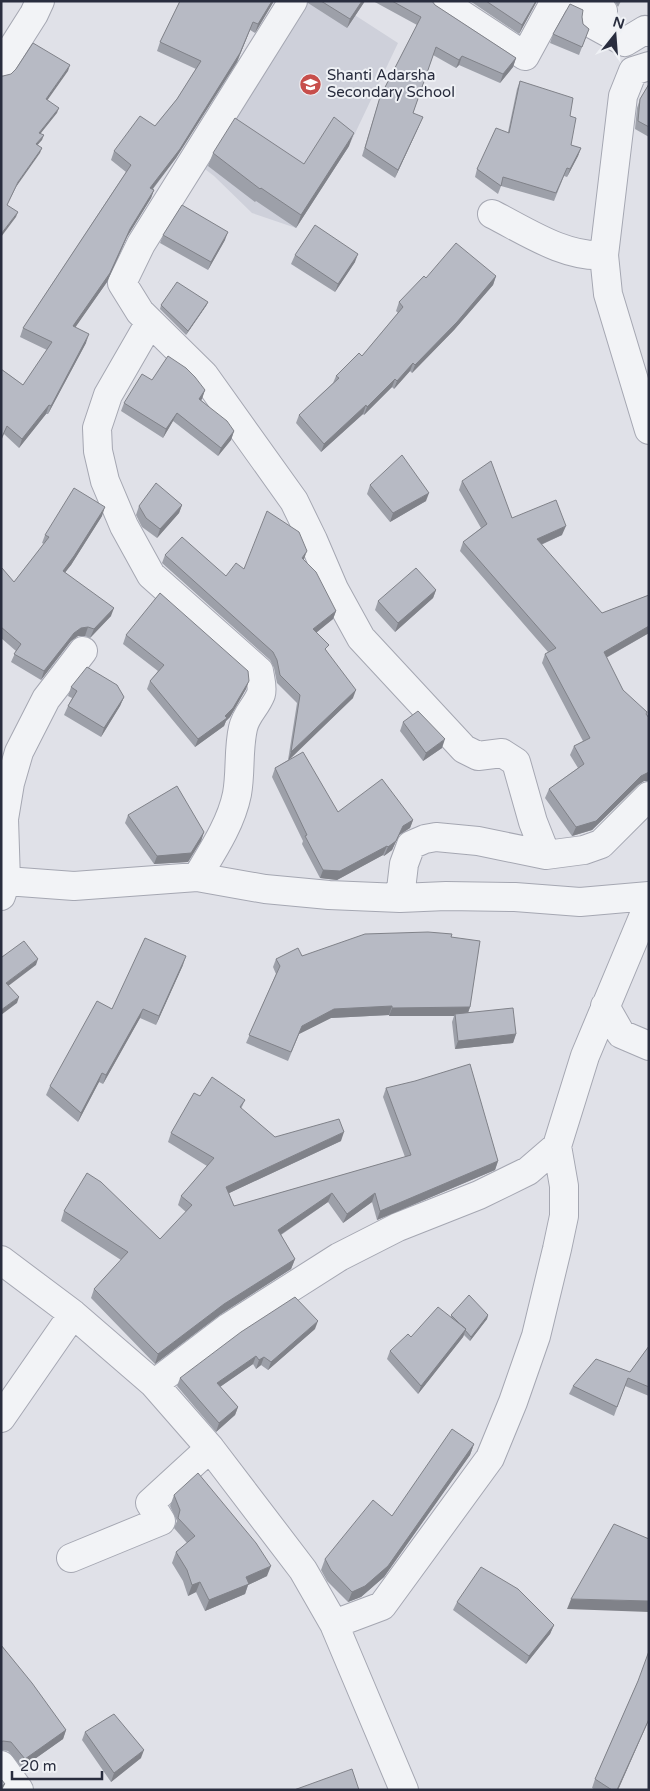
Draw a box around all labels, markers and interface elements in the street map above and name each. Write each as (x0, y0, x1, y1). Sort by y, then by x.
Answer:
north arrow (590, 10, 640, 60)
text: N (611, 13, 627, 33)
place label: Shanti Adarsha Secondary School (327, 66, 455, 101)
school or university icon: Shanti Adarsha Secondary School (299, 72, 323, 96)
scale bar (12, 1748, 102, 1780)
text: 20 m (20, 1757, 57, 1775)

